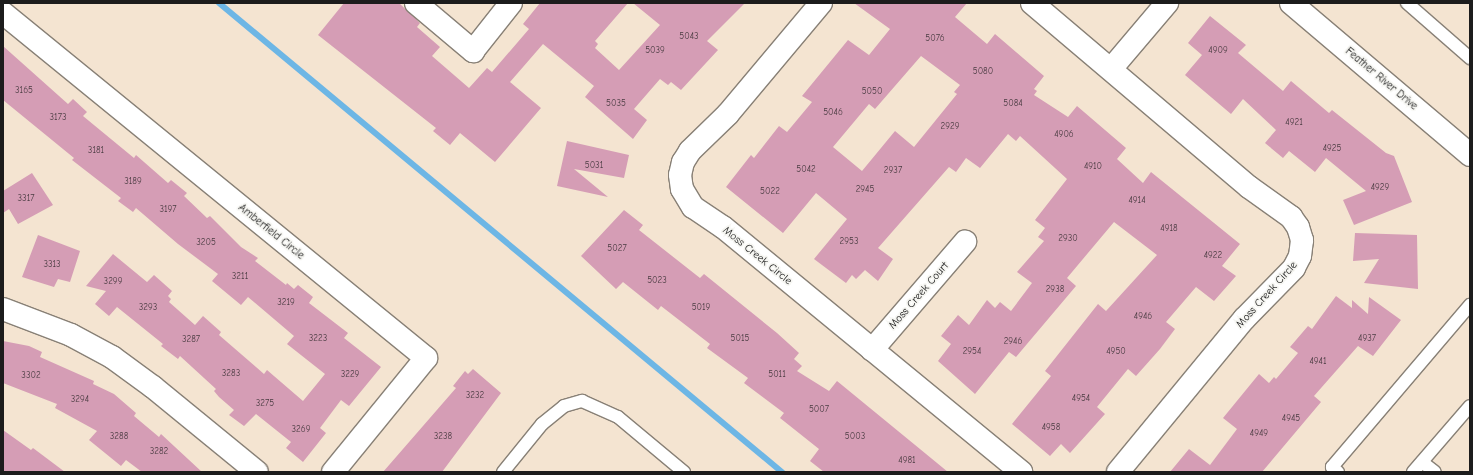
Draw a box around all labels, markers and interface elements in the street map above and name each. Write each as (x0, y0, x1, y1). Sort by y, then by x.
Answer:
house number: 5043 (679, 31, 699, 41)
house number: 5076 (925, 33, 945, 43)
house number: 5039 (645, 45, 665, 55)
house number: 4909 (1208, 45, 1228, 55)
street label: Feather River Drive (1342, 45, 1420, 113)
house number: 5080 (973, 66, 993, 76)
house number: 3165 (15, 85, 33, 95)
house number: 5050 (862, 86, 882, 96)
house number: 5035 (606, 98, 626, 108)
house number: 5084 (1003, 98, 1023, 108)
house number: 5046 (823, 107, 843, 117)
house number: 3173 (50, 112, 66, 122)
house number: 4921 (1285, 117, 1303, 127)
house number: 2929 (941, 121, 959, 131)
house number: 4906 (1054, 129, 1074, 139)
house number: 4925 (1323, 143, 1341, 153)
house number: 3181 (88, 145, 104, 155)
house number: 5031 (585, 160, 603, 170)
house number: 4910 (1084, 161, 1102, 171)
house number: 5042 (796, 164, 816, 174)
house number: 2937 (884, 165, 902, 175)
house number: 3189 (124, 176, 142, 186)
house number: 4929 (1371, 182, 1389, 192)
house number: 2945 (856, 184, 874, 194)
house number: 5022 (760, 186, 780, 196)
house number: 3317 (18, 193, 34, 203)
house number: 4914 (1128, 195, 1146, 205)
street label: Amberfield Circle (235, 201, 307, 263)
house number: 3197 (159, 204, 177, 214)
house number: 4918 (1160, 223, 1178, 233)
street label: Moss Creek Circle (720, 224, 794, 288)
house number: 2930 (1058, 233, 1078, 243)
house number: 2953 (840, 236, 858, 246)
house number: 3205 (196, 237, 216, 247)
house number: 5027 (607, 243, 627, 253)
house number: 4922 (1204, 250, 1222, 260)
house number: 3313 (43, 259, 61, 269)
street label: Moss Creek Circle (1234, 259, 1300, 331)
street label: Moss Creek Court (886, 260, 952, 332)
house number: 3211 (232, 271, 248, 281)
house number: 5023 (647, 275, 667, 285)
house number: 3299 (104, 276, 122, 286)
house number: 2938 (1046, 284, 1064, 294)
house number: 3219 (277, 297, 295, 307)
house number: 3293 (139, 302, 157, 312)
house number: 5019 (692, 302, 710, 312)
house number: 4946 (1134, 311, 1152, 321)
house number: 3223 (309, 333, 327, 343)
house number: 5015 (731, 333, 749, 343)
house number: 4937 (1358, 333, 1376, 343)
house number: 3287 (182, 334, 200, 344)
house number: 2946 (1004, 336, 1022, 346)
house number: 2954 (963, 346, 981, 356)
house number: 4950 (1106, 346, 1126, 356)
house number: 4941 (1309, 356, 1327, 366)
house number: 3283 (222, 368, 240, 378)
house number: 3229 (341, 369, 359, 379)
house number: 5011 (768, 369, 786, 379)
house number: 3302 (21, 370, 41, 380)
house number: 3232 (466, 390, 484, 400)
house number: 4954 (1072, 393, 1090, 403)
house number: 3294 (71, 394, 89, 404)
house number: 3275 (256, 398, 274, 408)
house number: 5007 (809, 404, 829, 414)
house number: 4945 (1282, 413, 1300, 423)
house number: 4958 (1042, 422, 1060, 432)
house number: 3269 (292, 424, 310, 434)
house number: 4949 (1250, 428, 1268, 438)
house number: 3288 (110, 431, 128, 441)
house number: 3238 (434, 431, 452, 441)
house number: 5003 (845, 431, 865, 441)
house number: 3282 (150, 446, 168, 456)
house number: 4981 (898, 455, 916, 465)

